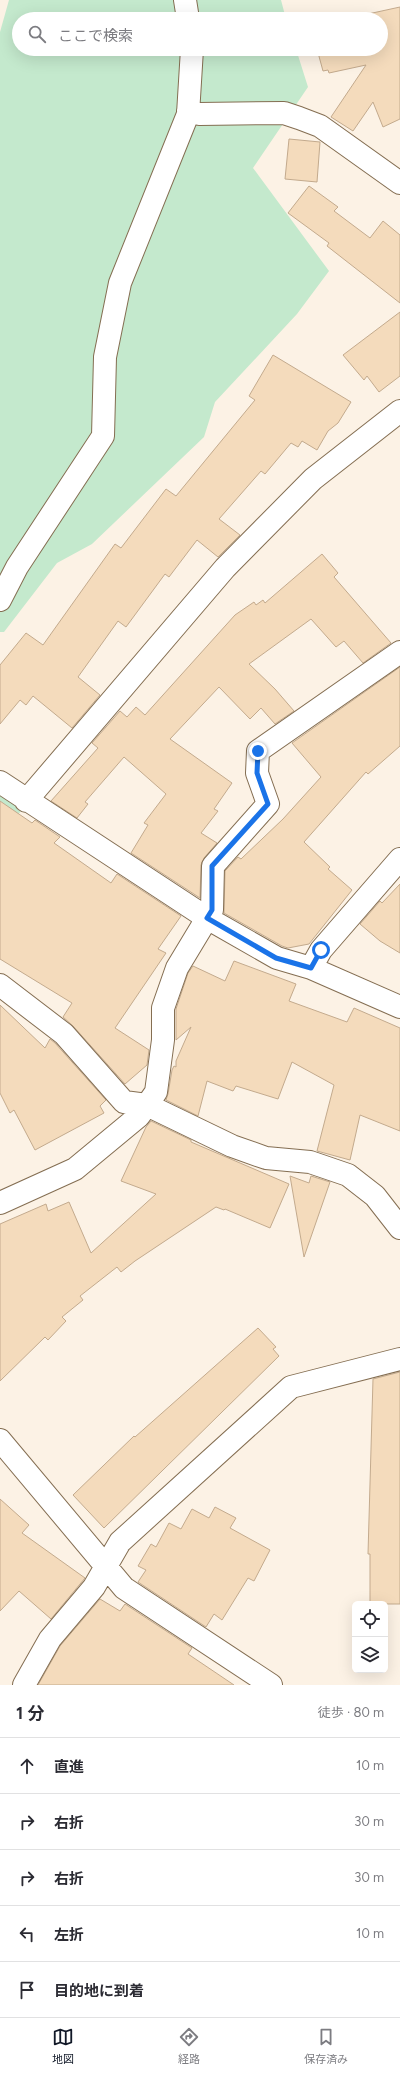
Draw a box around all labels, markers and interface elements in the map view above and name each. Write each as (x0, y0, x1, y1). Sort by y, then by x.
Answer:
search box (12, 12, 388, 56)
icon: search (26, 23, 48, 45)
text: ここで検索 (58, 27, 133, 45)
route end (249, 742, 267, 760)
route start (312, 941, 330, 959)
map controls (352, 1601, 388, 1673)
button: locate (352, 1601, 388, 1637)
button: layers (352, 1637, 388, 1673)
text: 1 分 (16, 1703, 44, 1723)
text: 徒歩 · 80 m (318, 1705, 384, 1720)
icon: ahead (16, 1755, 38, 1777)
text: 直進 (54, 1758, 84, 1776)
text: 10 m (356, 1758, 384, 1773)
icon: right (16, 1811, 38, 1833)
text: 右折 (54, 1814, 84, 1832)
text: 30 m (354, 1814, 384, 1829)
icon: right (16, 1867, 38, 1889)
text: 右折 (54, 1870, 84, 1888)
text: 30 m (354, 1870, 384, 1885)
icon: left (16, 1923, 38, 1945)
text: 左折 (54, 1926, 84, 1944)
text: 10 m (356, 1926, 384, 1941)
icon: arrive (16, 1979, 38, 2001)
text: 目的地に到着 (54, 1982, 144, 2000)
tab: 地図 (52, 2026, 74, 2066)
tab: 経路 (178, 2026, 200, 2066)
tab: 保存済み (304, 2026, 348, 2066)

